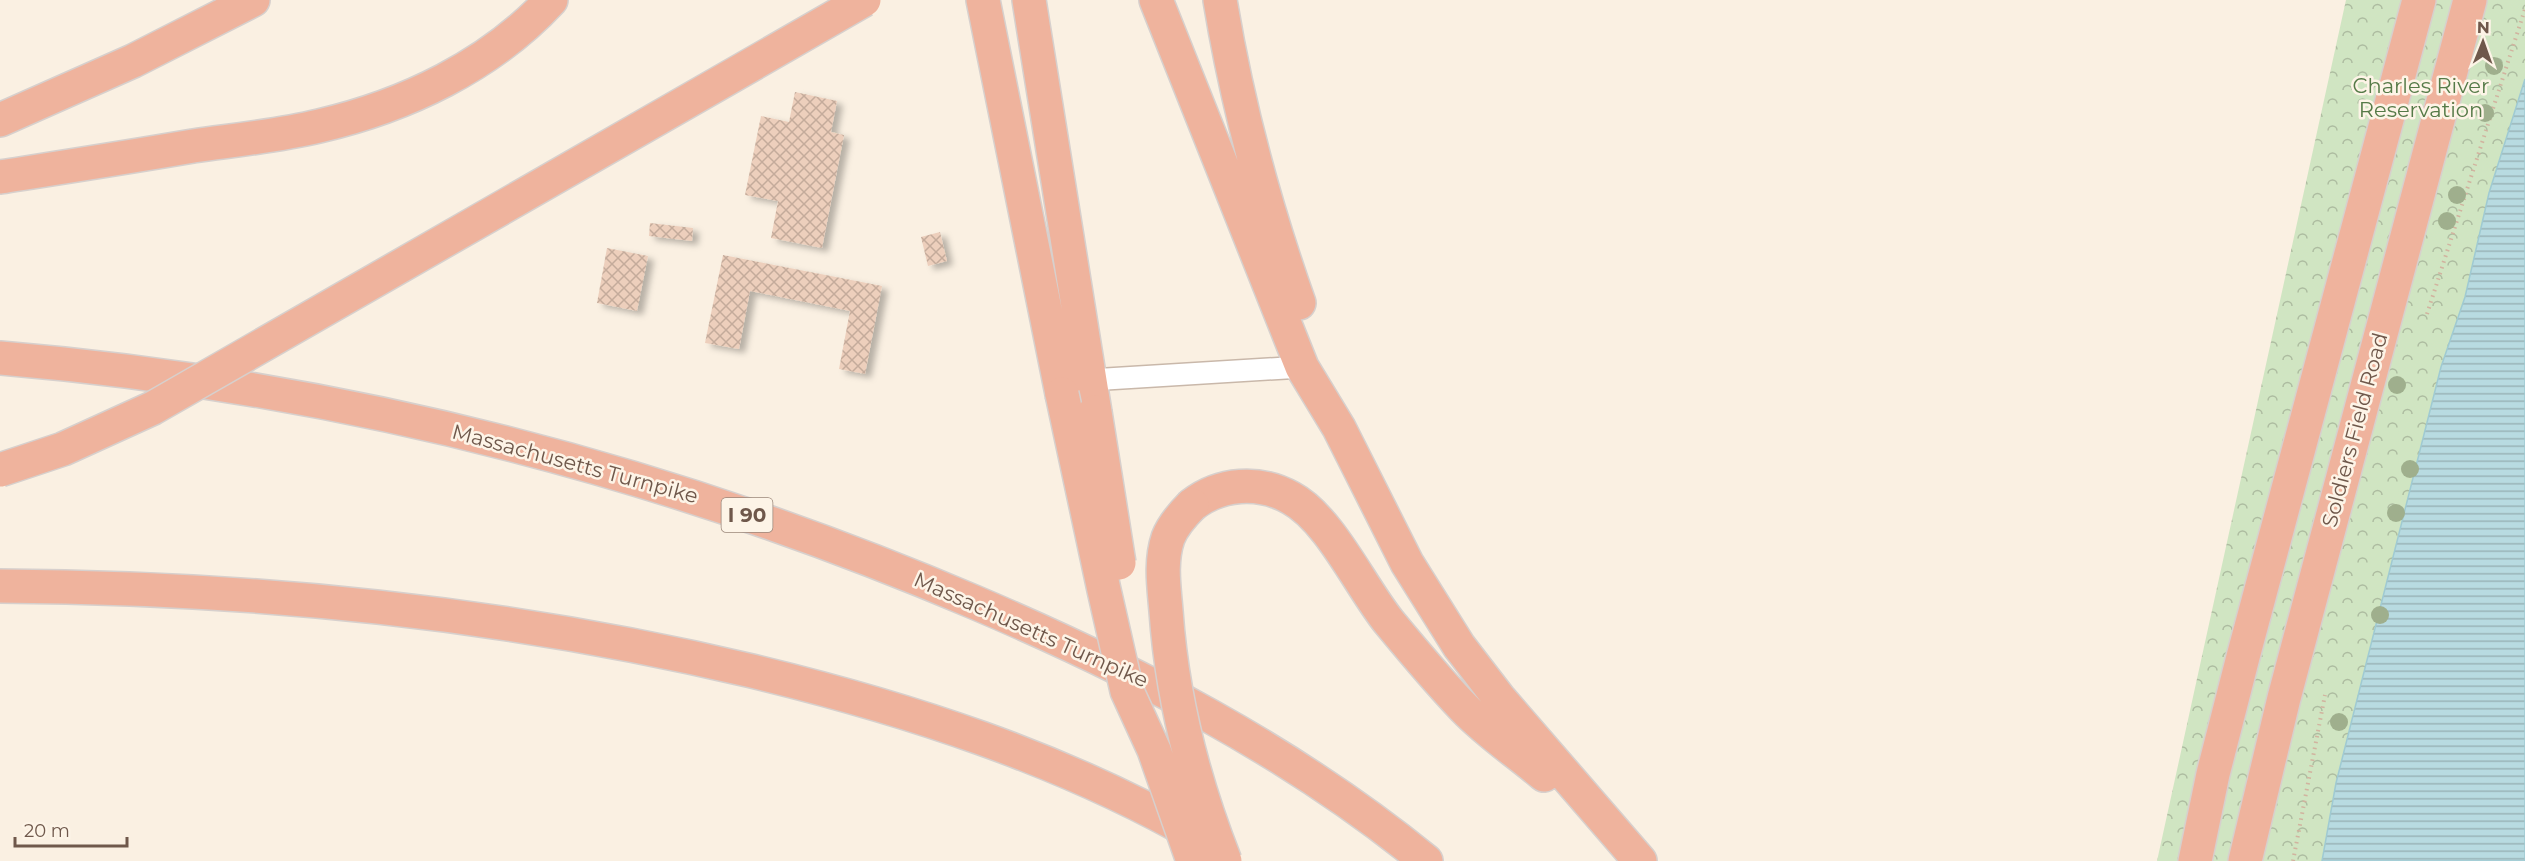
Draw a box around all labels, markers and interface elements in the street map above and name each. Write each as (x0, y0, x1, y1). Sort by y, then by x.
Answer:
north arrow (2453, 12, 2513, 72)
text: N (2477, 18, 2490, 37)
park label: Charles River Reservation (2353, 73, 2489, 122)
street label: Soldiers Field Road (2317, 330, 2393, 530)
street label: Massachusetts Turnpike (449, 419, 701, 508)
road number: I 90 (722, 498, 772, 532)
street label: Massachusetts Turnpike (910, 567, 1152, 693)
scale bar (15, 810, 128, 848)
text: 20 m (24, 820, 70, 842)

